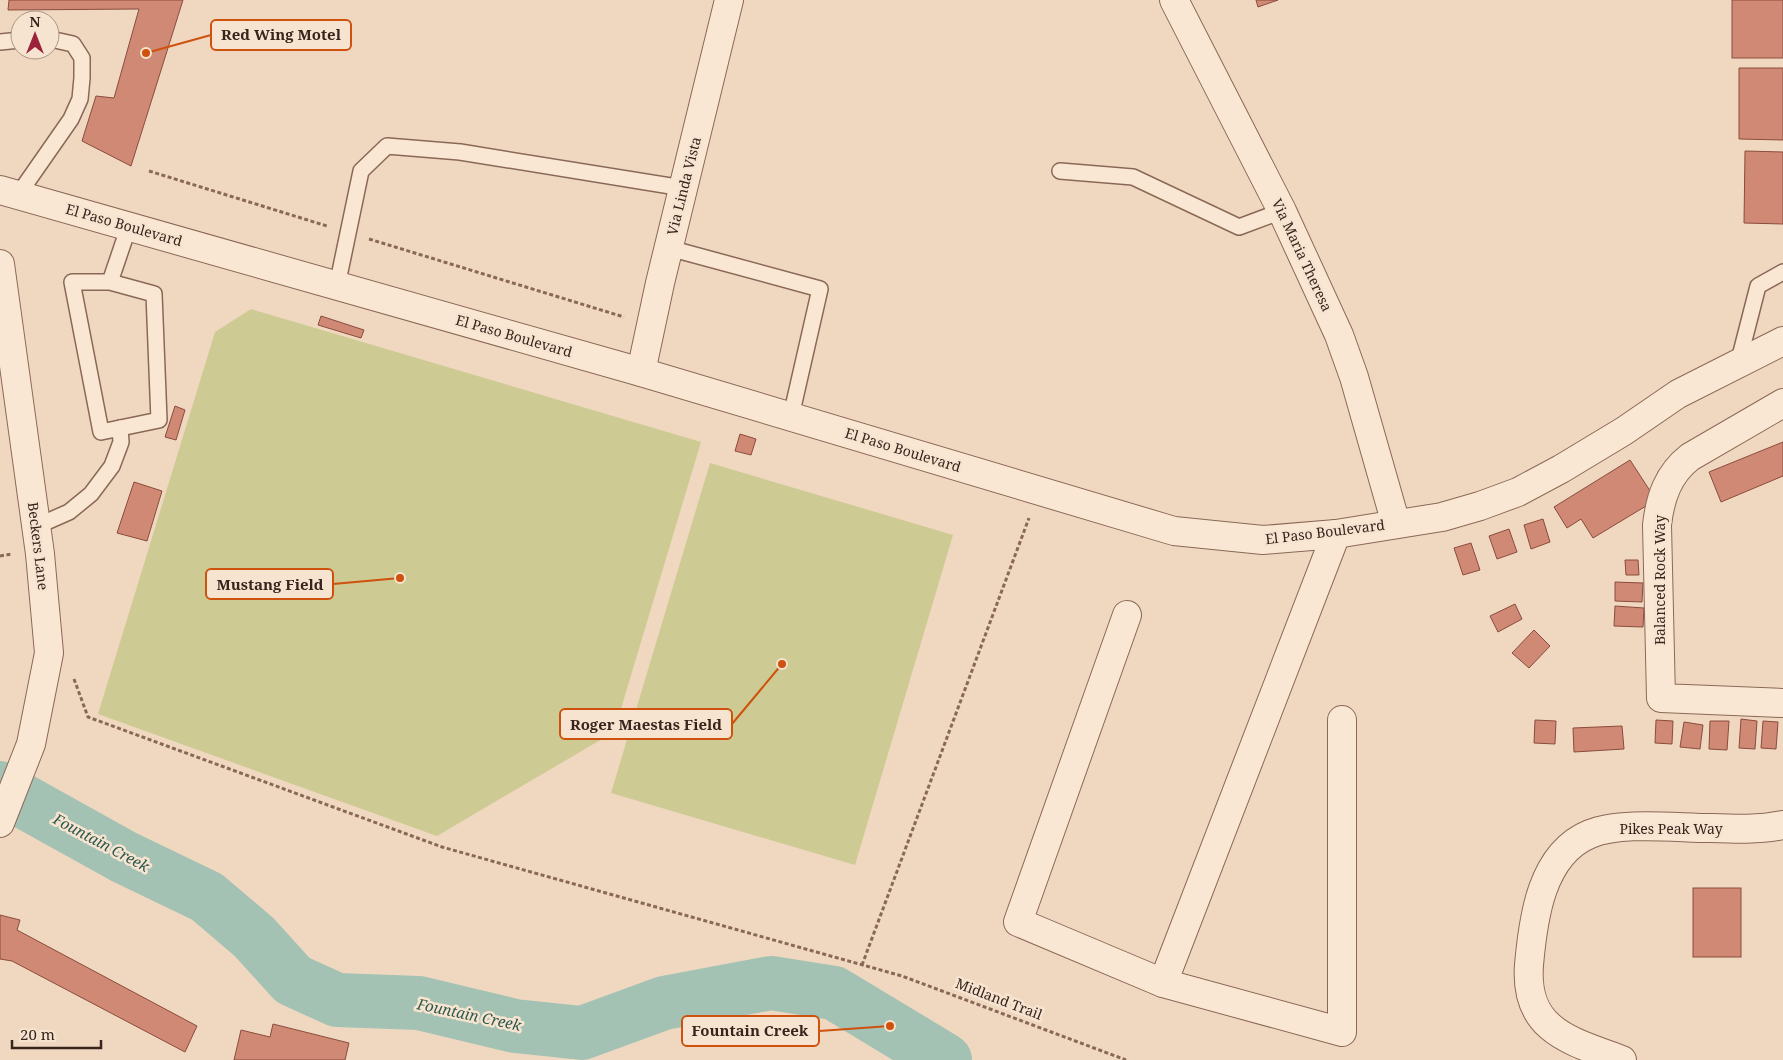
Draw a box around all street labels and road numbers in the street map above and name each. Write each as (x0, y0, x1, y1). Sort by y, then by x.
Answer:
street label: Via Linda Vista (662, 135, 705, 237)
street label: Via Maria Theresa (1268, 195, 1337, 314)
street label: El Paso Boulevard (64, 199, 185, 250)
street label: El Paso Boulevard (454, 310, 575, 361)
street label: El Paso Boulevard (843, 423, 964, 476)
street label: Beckers Lane (24, 501, 53, 591)
street label: El Paso Boulevard (1264, 515, 1386, 548)
street label: Balanced Rock Way (1650, 515, 1669, 645)
street label: Pikes Peak Way (1619, 819, 1723, 838)
street label: Midland Trail (953, 973, 1046, 1024)

